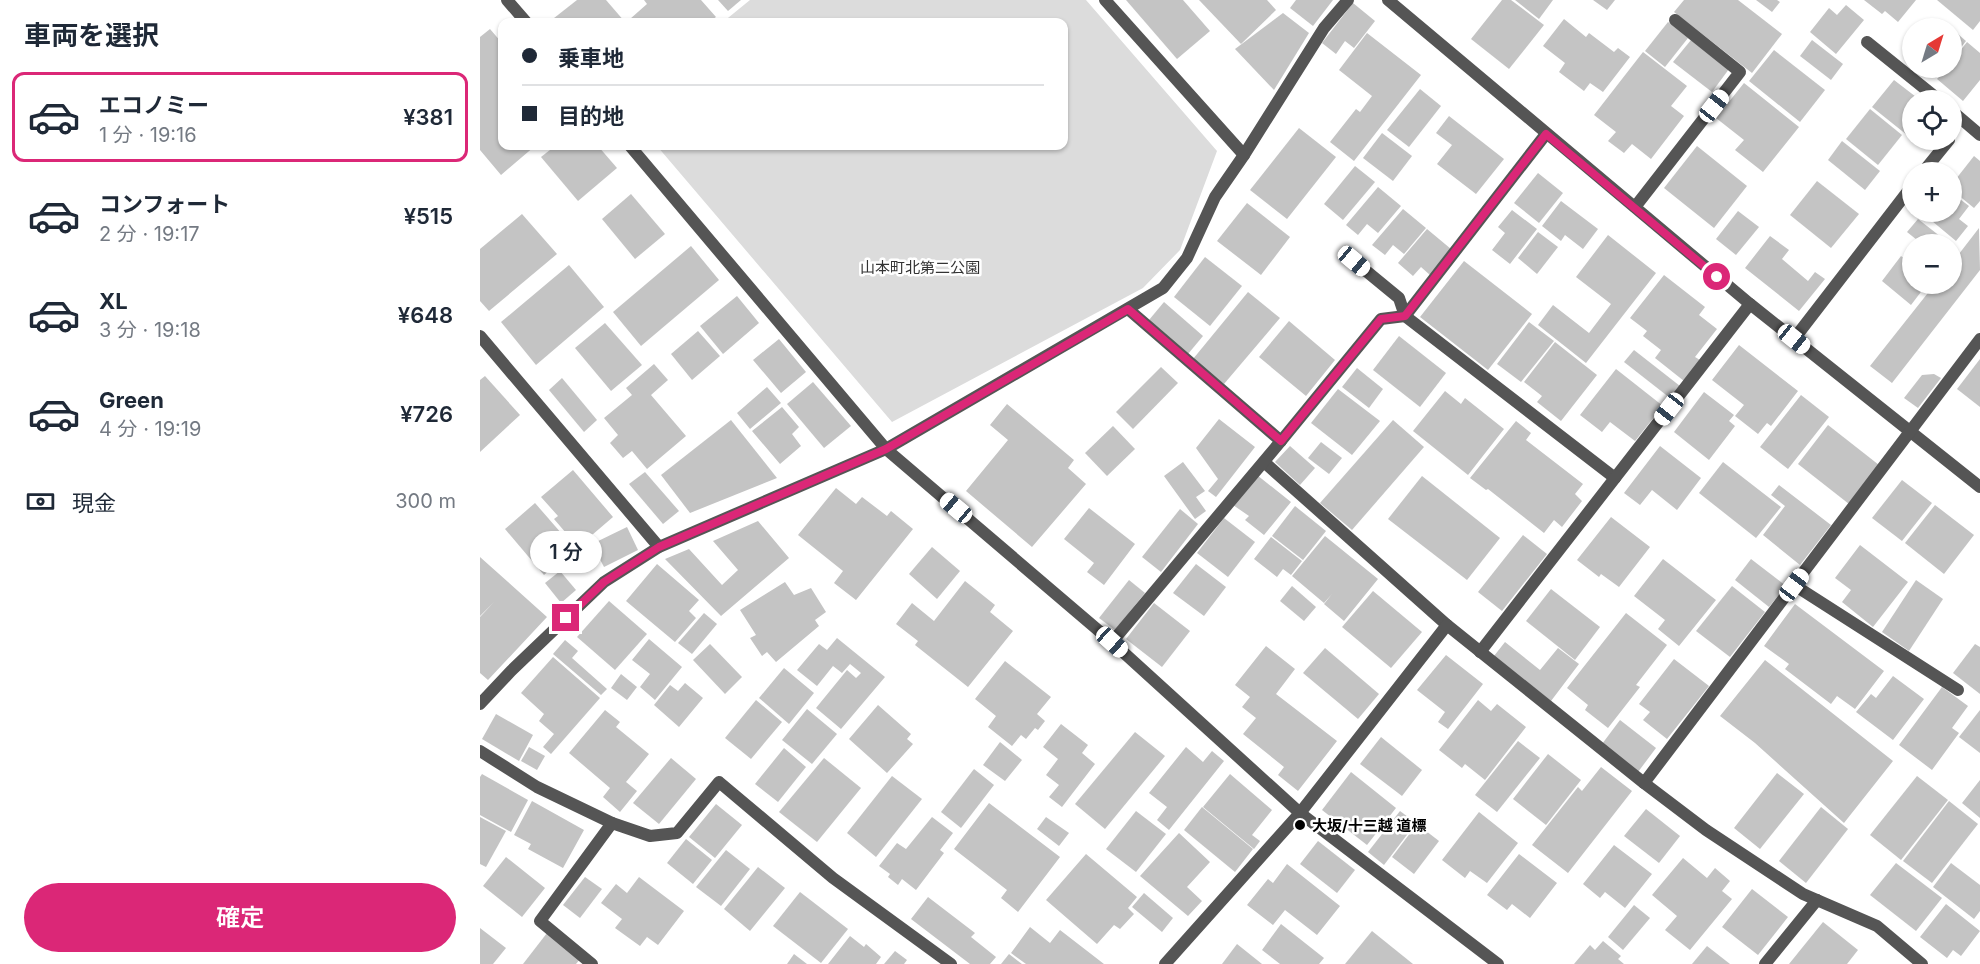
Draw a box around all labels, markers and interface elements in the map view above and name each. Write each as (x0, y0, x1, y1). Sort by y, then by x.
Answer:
north arrow (1902, 18, 1962, 78)
map controls (1902, 18, 1962, 294)
text: 車両を選択 (24, 19, 159, 52)
text: 乗車地 (558, 45, 624, 71)
car (1696, 86, 1732, 126)
icon: car (27, 90, 81, 144)
button: locate (1902, 90, 1962, 150)
text: エコノミー (99, 92, 209, 118)
text: 目的地 (558, 103, 624, 129)
text: ¥381 (403, 104, 453, 130)
text: 1 分 · 19:16 (99, 123, 197, 147)
button: + (1902, 162, 1962, 222)
icon: car (27, 189, 81, 243)
text: コンフォート (99, 191, 230, 217)
text: ¥515 (404, 203, 453, 229)
text: 2 分 · 19:17 (99, 222, 200, 246)
button: − (1902, 234, 1962, 294)
car (1334, 243, 1374, 279)
park label: 山本町北第二公園 (860, 258, 980, 277)
route start (1703, 263, 1730, 290)
icon: car (27, 288, 81, 342)
text: XL (99, 288, 128, 314)
text: ¥648 (398, 302, 453, 328)
text: 3 分 · 19:18 (99, 318, 201, 342)
car (1774, 321, 1814, 357)
icon: car (27, 387, 81, 441)
text: Green (99, 387, 164, 413)
car (1651, 389, 1687, 429)
text: ¥726 (400, 401, 453, 427)
text: 4 分 · 19:19 (99, 417, 201, 441)
icon: cash (24, 485, 57, 518)
text: 300 m (395, 489, 456, 513)
text: 現金 (72, 490, 116, 516)
car (936, 490, 976, 526)
callout: 1 分 (530, 531, 602, 573)
text: 1 分 (549, 540, 583, 564)
car (1776, 565, 1812, 605)
route end (552, 604, 579, 631)
car (1093, 623, 1131, 661)
place label: 大坂/十三越 道標 (1312, 816, 1426, 835)
marker: 大坂/十三越 道標 (1293, 818, 1307, 832)
button: 確定 (24, 883, 456, 952)

